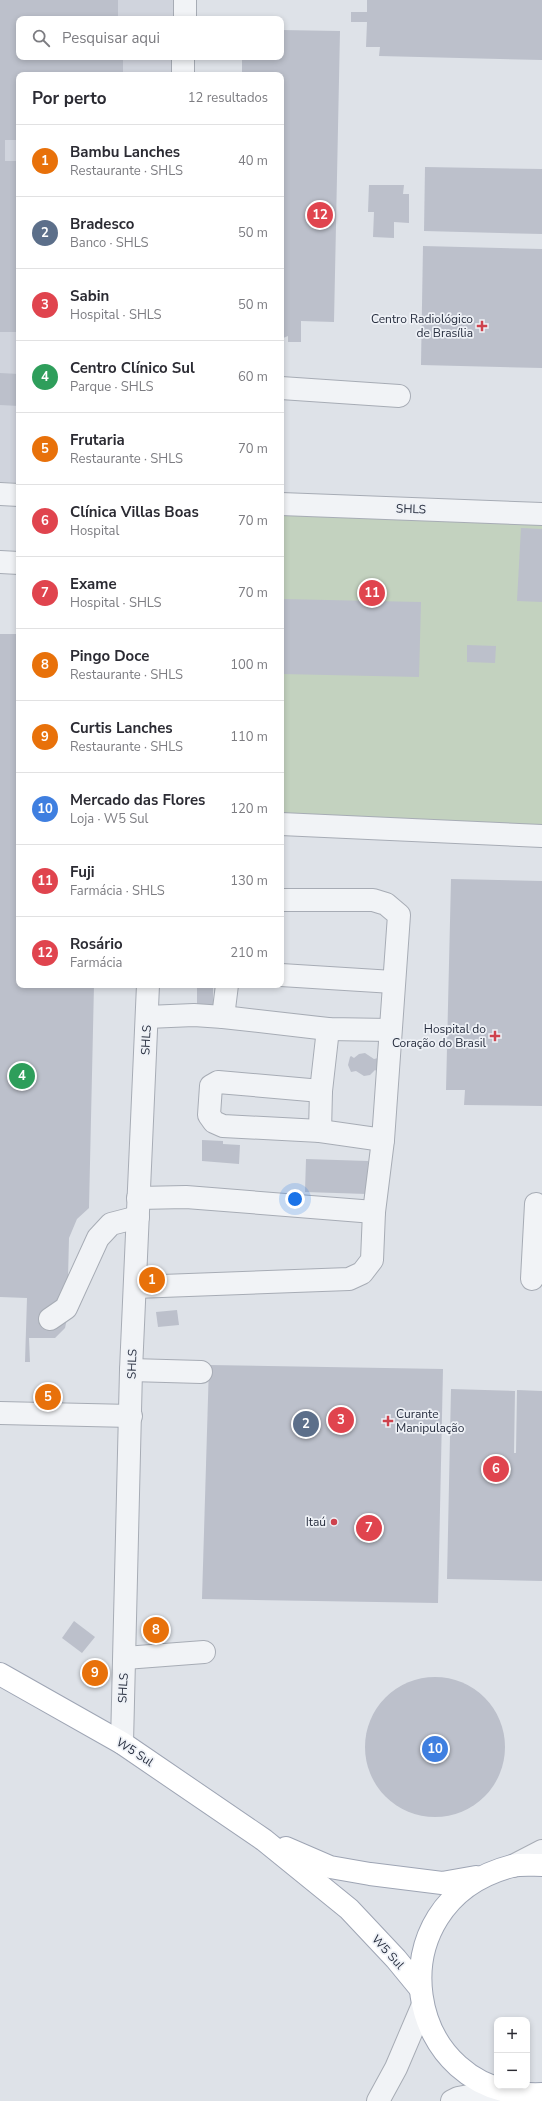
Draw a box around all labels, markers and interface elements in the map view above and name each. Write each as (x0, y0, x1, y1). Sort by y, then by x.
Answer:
search box (16, 16, 284, 60)
icon: search (30, 27, 52, 49)
text: Pesquisar aqui (62, 28, 160, 48)
text: Por perto (32, 87, 107, 110)
text: 12 resultados (188, 89, 268, 107)
text: Bambu Lanches (70, 142, 180, 162)
text: 1 (41, 152, 49, 170)
text: 40 m (238, 152, 268, 170)
text: Restaurante · SHLS (70, 162, 183, 180)
pin: 12 (307, 200, 333, 230)
text: Bradesco (70, 214, 134, 234)
text: 2 (41, 224, 49, 242)
text: 50 m (238, 224, 268, 242)
text: Banco · SHLS (70, 234, 149, 252)
text: Sabin (70, 286, 109, 306)
text: 3 (41, 296, 49, 314)
text: 50 m (238, 296, 268, 314)
text: Hospital · SHLS (70, 306, 162, 324)
place label: Centro Radiológico de Brasília (371, 311, 473, 341)
marker: Centro Radiológico de Brasília (476, 320, 488, 332)
text: Centro Clínico Sul (70, 358, 195, 378)
text: 4 (41, 368, 49, 386)
text: 60 m (238, 368, 268, 386)
text: Parque · SHLS (70, 378, 154, 396)
text: Frutaria (70, 430, 125, 450)
text: 5 (41, 440, 49, 458)
text: 70 m (238, 440, 268, 458)
text: Restaurante · SHLS (70, 450, 183, 468)
street label: SHLS (396, 500, 426, 518)
text: Clínica Villas Boas (70, 502, 199, 522)
text: 6 (41, 512, 49, 530)
text: 70 m (238, 512, 268, 530)
text: Hospital (70, 522, 119, 540)
text: Exame (70, 574, 117, 594)
pin: 11 (359, 578, 385, 608)
text: 7 (41, 584, 49, 602)
text: 70 m (238, 584, 268, 602)
text: Hospital · SHLS (70, 594, 162, 612)
text: Pingo Doce (70, 646, 149, 666)
text: 8 (41, 656, 49, 674)
text: 100 m (230, 656, 268, 674)
text: Restaurante · SHLS (70, 666, 183, 684)
text: Curtis Lanches (70, 718, 173, 738)
text: 9 (41, 728, 49, 746)
text: 110 m (230, 728, 268, 746)
text: Restaurante · SHLS (70, 738, 183, 756)
text: Mercado das Flores (70, 790, 205, 810)
text: 10 (37, 800, 53, 818)
text: 120 m (230, 800, 268, 818)
text: Loja · W5 Sul (70, 810, 148, 828)
text: Fuji (70, 862, 95, 882)
text: 11 (37, 872, 53, 890)
text: 130 m (230, 872, 268, 890)
text: Farmácia · SHLS (70, 882, 165, 900)
text: Rosário (70, 934, 123, 954)
text: 12 (37, 944, 53, 962)
text: 210 m (230, 944, 268, 962)
text: Farmácia (70, 954, 122, 972)
place label: Hospital do Coração do Brasil (392, 1021, 486, 1051)
street label: SHLS (137, 1025, 155, 1055)
marker: Hospital do Coração do Brasil (489, 1030, 501, 1042)
pin: 4 (9, 1061, 35, 1091)
your location (285, 1189, 305, 1209)
pin: 1 (139, 1265, 165, 1295)
street label: SHLS (123, 1349, 141, 1379)
pin: 5 (35, 1382, 61, 1412)
pin: 3 (328, 1405, 354, 1435)
place label: Curante Manipulação (396, 1406, 465, 1436)
pin: 2 (293, 1409, 319, 1439)
marker: Curante Manipulação (383, 1416, 393, 1426)
pin: 6 (483, 1454, 509, 1484)
pin: 7 (356, 1513, 382, 1543)
place label: Itaú (306, 1514, 326, 1530)
marker: Itaú (329, 1517, 339, 1527)
pin: 8 (143, 1615, 169, 1645)
pin: 9 (82, 1658, 108, 1688)
street label: SHLS (114, 1673, 132, 1703)
street label: W5 Sul (113, 1734, 157, 1770)
pin: 10 (422, 1734, 448, 1764)
street label: W5 Sul (368, 1931, 408, 1973)
map controls (494, 2017, 530, 2089)
button: + (494, 2017, 530, 2053)
button: − (494, 2053, 530, 2089)

